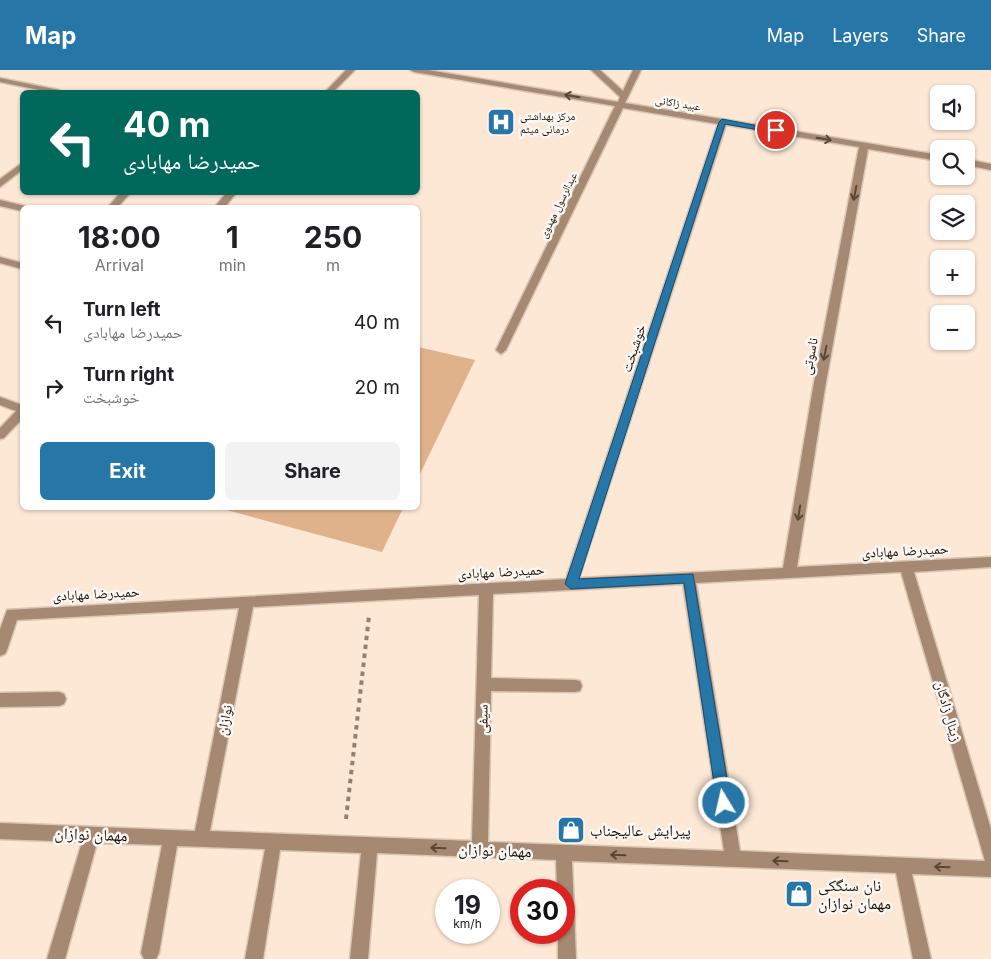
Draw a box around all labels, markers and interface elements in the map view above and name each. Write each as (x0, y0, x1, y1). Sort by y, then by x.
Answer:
text: Map (25, 21, 76, 50)
text: Map (767, 25, 804, 46)
text: Layers (832, 25, 889, 46)
text: Share (917, 25, 966, 46)
map controls (930, 85, 975, 350)
button: sound (930, 85, 975, 130)
one-way arrow (564, 91, 580, 101)
street label: عبید زاکانی (654, 93, 702, 114)
text: 40 m (123, 103, 211, 145)
hospital icon: مرکز بهداشتی درمانی میثم (486, 107, 516, 137)
place label: مرکز بهداشتی درمانی میثم (520, 109, 575, 137)
pin (755, 109, 797, 151)
icon: left (40, 110, 105, 175)
icon: arrive (762, 116, 790, 144)
one-way arrow (815, 134, 831, 144)
button: search (930, 140, 975, 185)
text: حمیدرضا مهابادی (123, 148, 260, 174)
street label: عبدالرسول مهدوی (536, 169, 580, 240)
one-way arrow (850, 185, 860, 201)
button: layers (930, 195, 975, 240)
text: 18:00 (78, 219, 161, 255)
text: 1 (226, 219, 239, 255)
text: 250 (304, 219, 362, 255)
button: + (930, 250, 975, 295)
text: Arrival (95, 255, 144, 275)
text: min (219, 255, 246, 275)
text: m (326, 255, 340, 275)
text: Turn left (83, 298, 161, 321)
button: − (930, 305, 975, 350)
icon: left (40, 309, 68, 337)
text: 40 m (354, 311, 400, 334)
text: حمیدرضا مهابادی (83, 322, 183, 342)
street label: خوشبخت (617, 322, 650, 374)
street label: ناسوتی (797, 336, 822, 376)
one-way arrow (820, 345, 830, 361)
text: Turn right (83, 363, 174, 386)
icon: right (40, 374, 68, 402)
text: 20 m (354, 376, 400, 399)
text: خوشبخت (83, 387, 140, 407)
button: Exit (40, 442, 215, 500)
button: Share (225, 442, 400, 500)
one-way arrow (793, 505, 803, 521)
street label: حمیدرضا مهابادی (861, 539, 949, 562)
street label: حمیدرضا مهابادی (457, 560, 545, 583)
street label: حمیدرضا مهابادی (52, 582, 140, 605)
street label: زینال زادگان (931, 679, 966, 744)
street label: نوازان (213, 703, 236, 737)
street label: سیفی (473, 704, 492, 734)
position arrow (697, 776, 749, 828)
shop icon: پیرایش عالیجناب (556, 815, 586, 845)
place label: پیرایش عالیجناب (590, 820, 691, 841)
street label: مهمان نوازان (54, 823, 128, 846)
street label: مهمان نوازان (458, 839, 532, 862)
one-way arrow (430, 843, 446, 852)
one-way arrow (610, 850, 626, 860)
one-way arrow (772, 856, 788, 866)
one-way arrow (935, 862, 951, 872)
place label: نان سنگکی مهمان‌ نوازان (818, 875, 891, 914)
speed limit sign: 30 (510, 879, 575, 944)
shop icon: نان سنگکی مهمان‌ نوازان (784, 879, 814, 909)
text: 19 (454, 890, 481, 920)
text: km/h (453, 916, 482, 931)

